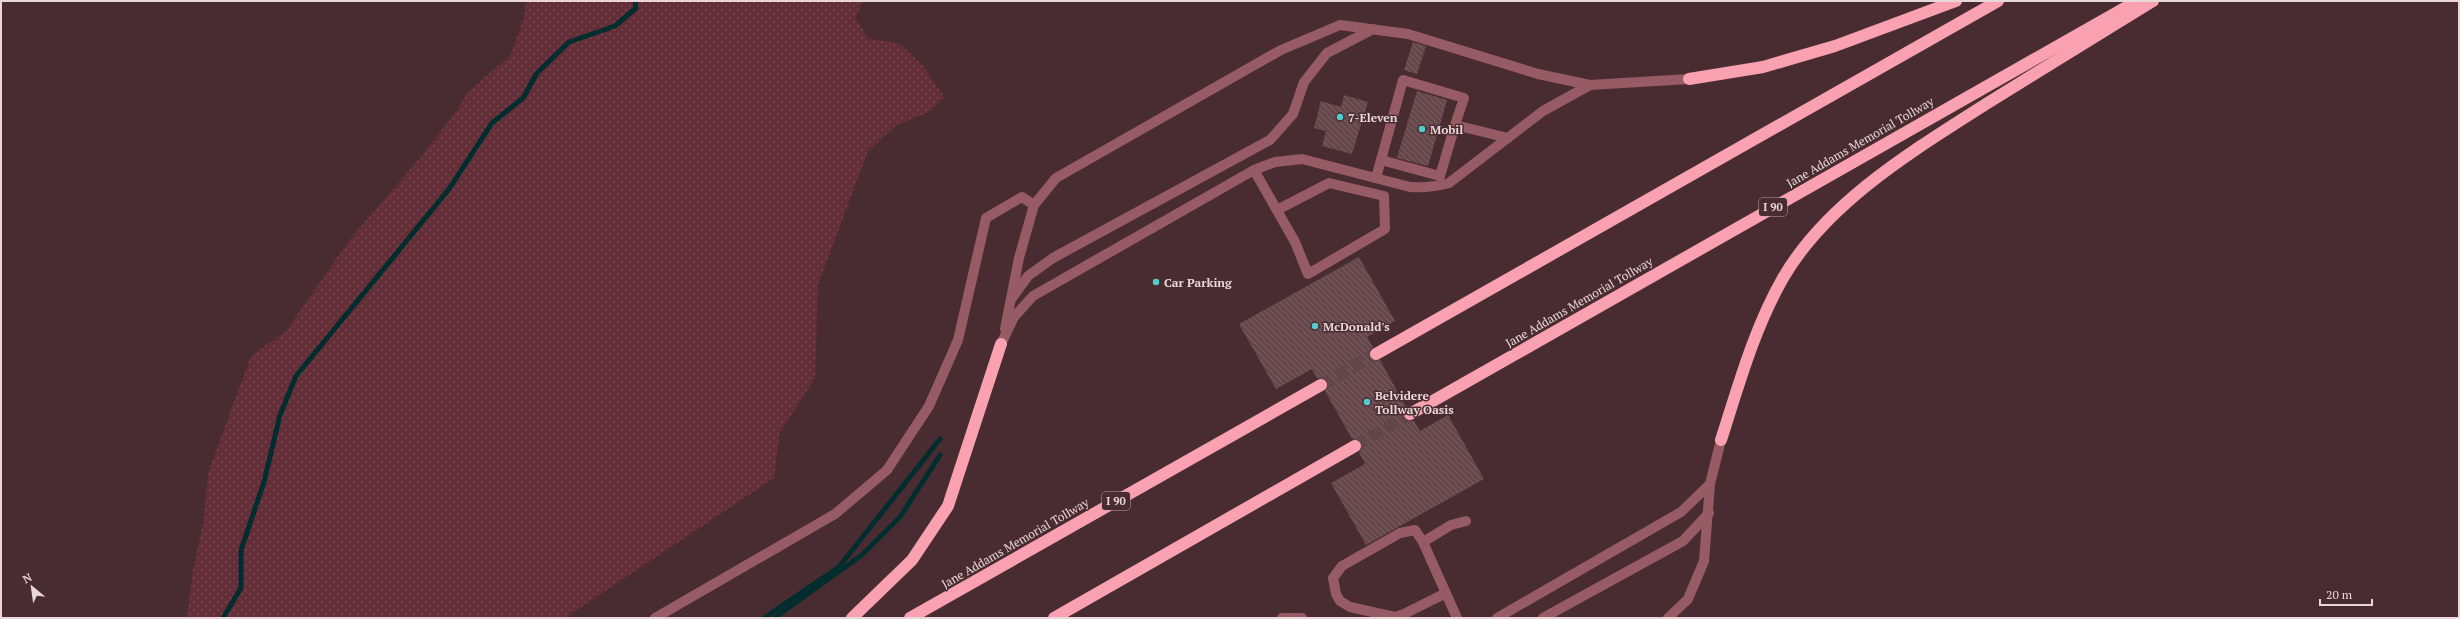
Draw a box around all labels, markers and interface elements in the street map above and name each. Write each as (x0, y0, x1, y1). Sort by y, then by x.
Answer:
street label: Jane Addams Memorial Tollway (1784, 93, 1937, 190)
place label: 7-Eleven (1348, 110, 1398, 125)
marker: 7-Eleven (1335, 112, 1345, 122)
place label: Mobil (1430, 122, 1463, 137)
marker: Mobil (1417, 124, 1427, 134)
road number: I 90 (1759, 198, 1787, 216)
street label: Jane Addams Memorial Tollway (1503, 253, 1656, 350)
place label: Car Parking (1164, 275, 1232, 290)
marker: Car Parking (1151, 277, 1161, 287)
place label: McDonald's (1323, 319, 1390, 334)
marker: McDonald's (1310, 321, 1320, 331)
place label: Belvidere Tollway Oasis (1375, 388, 1454, 417)
marker: Belvidere Tollway Oasis (1362, 397, 1372, 407)
road number: I 90 (1102, 492, 1130, 510)
street label: Jane Addams Memorial Tollway (939, 494, 1092, 591)
north arrow (12, 567, 52, 607)
text: N (20, 570, 35, 586)
scale bar (2320, 581, 2372, 607)
text: 20 m (2326, 587, 2353, 602)

